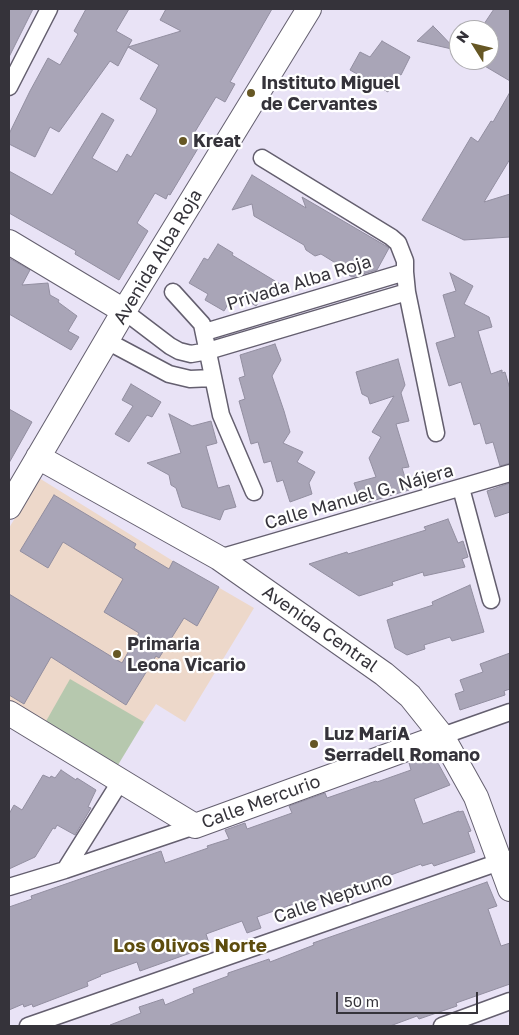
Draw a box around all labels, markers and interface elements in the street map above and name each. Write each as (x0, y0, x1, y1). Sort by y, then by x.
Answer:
north arrow (449, 20, 499, 70)
text: N (452, 27, 472, 46)
place label: Instituto Miguel de Cervantes (261, 72, 400, 115)
marker: Instituto Miguel de Cervantes (245, 87, 257, 99)
place label: Kreat (193, 130, 241, 152)
marker: Kreat (177, 135, 189, 147)
street label: Avenida Alba Roja (109, 186, 207, 328)
street label: Privada Alba Roja (224, 251, 374, 315)
street label: Calle Manuel G. Nájera (262, 460, 456, 534)
street label: Avenida Central (258, 581, 382, 677)
place label: Primaria Leona Vicario (127, 633, 246, 676)
marker: Primaria Leona Vicario (111, 648, 123, 660)
place label: Luz MariA Serradell Romano (324, 723, 480, 766)
marker: Luz MariA Serradell Romano (308, 738, 320, 750)
street label: Calle Mercurio (199, 771, 323, 833)
street label: Calle Neptuno (271, 868, 395, 928)
district label: Los Olivos Norte (113, 935, 267, 957)
scale bar (339, 982, 482, 1014)
text: 50 m (344, 992, 379, 1010)

